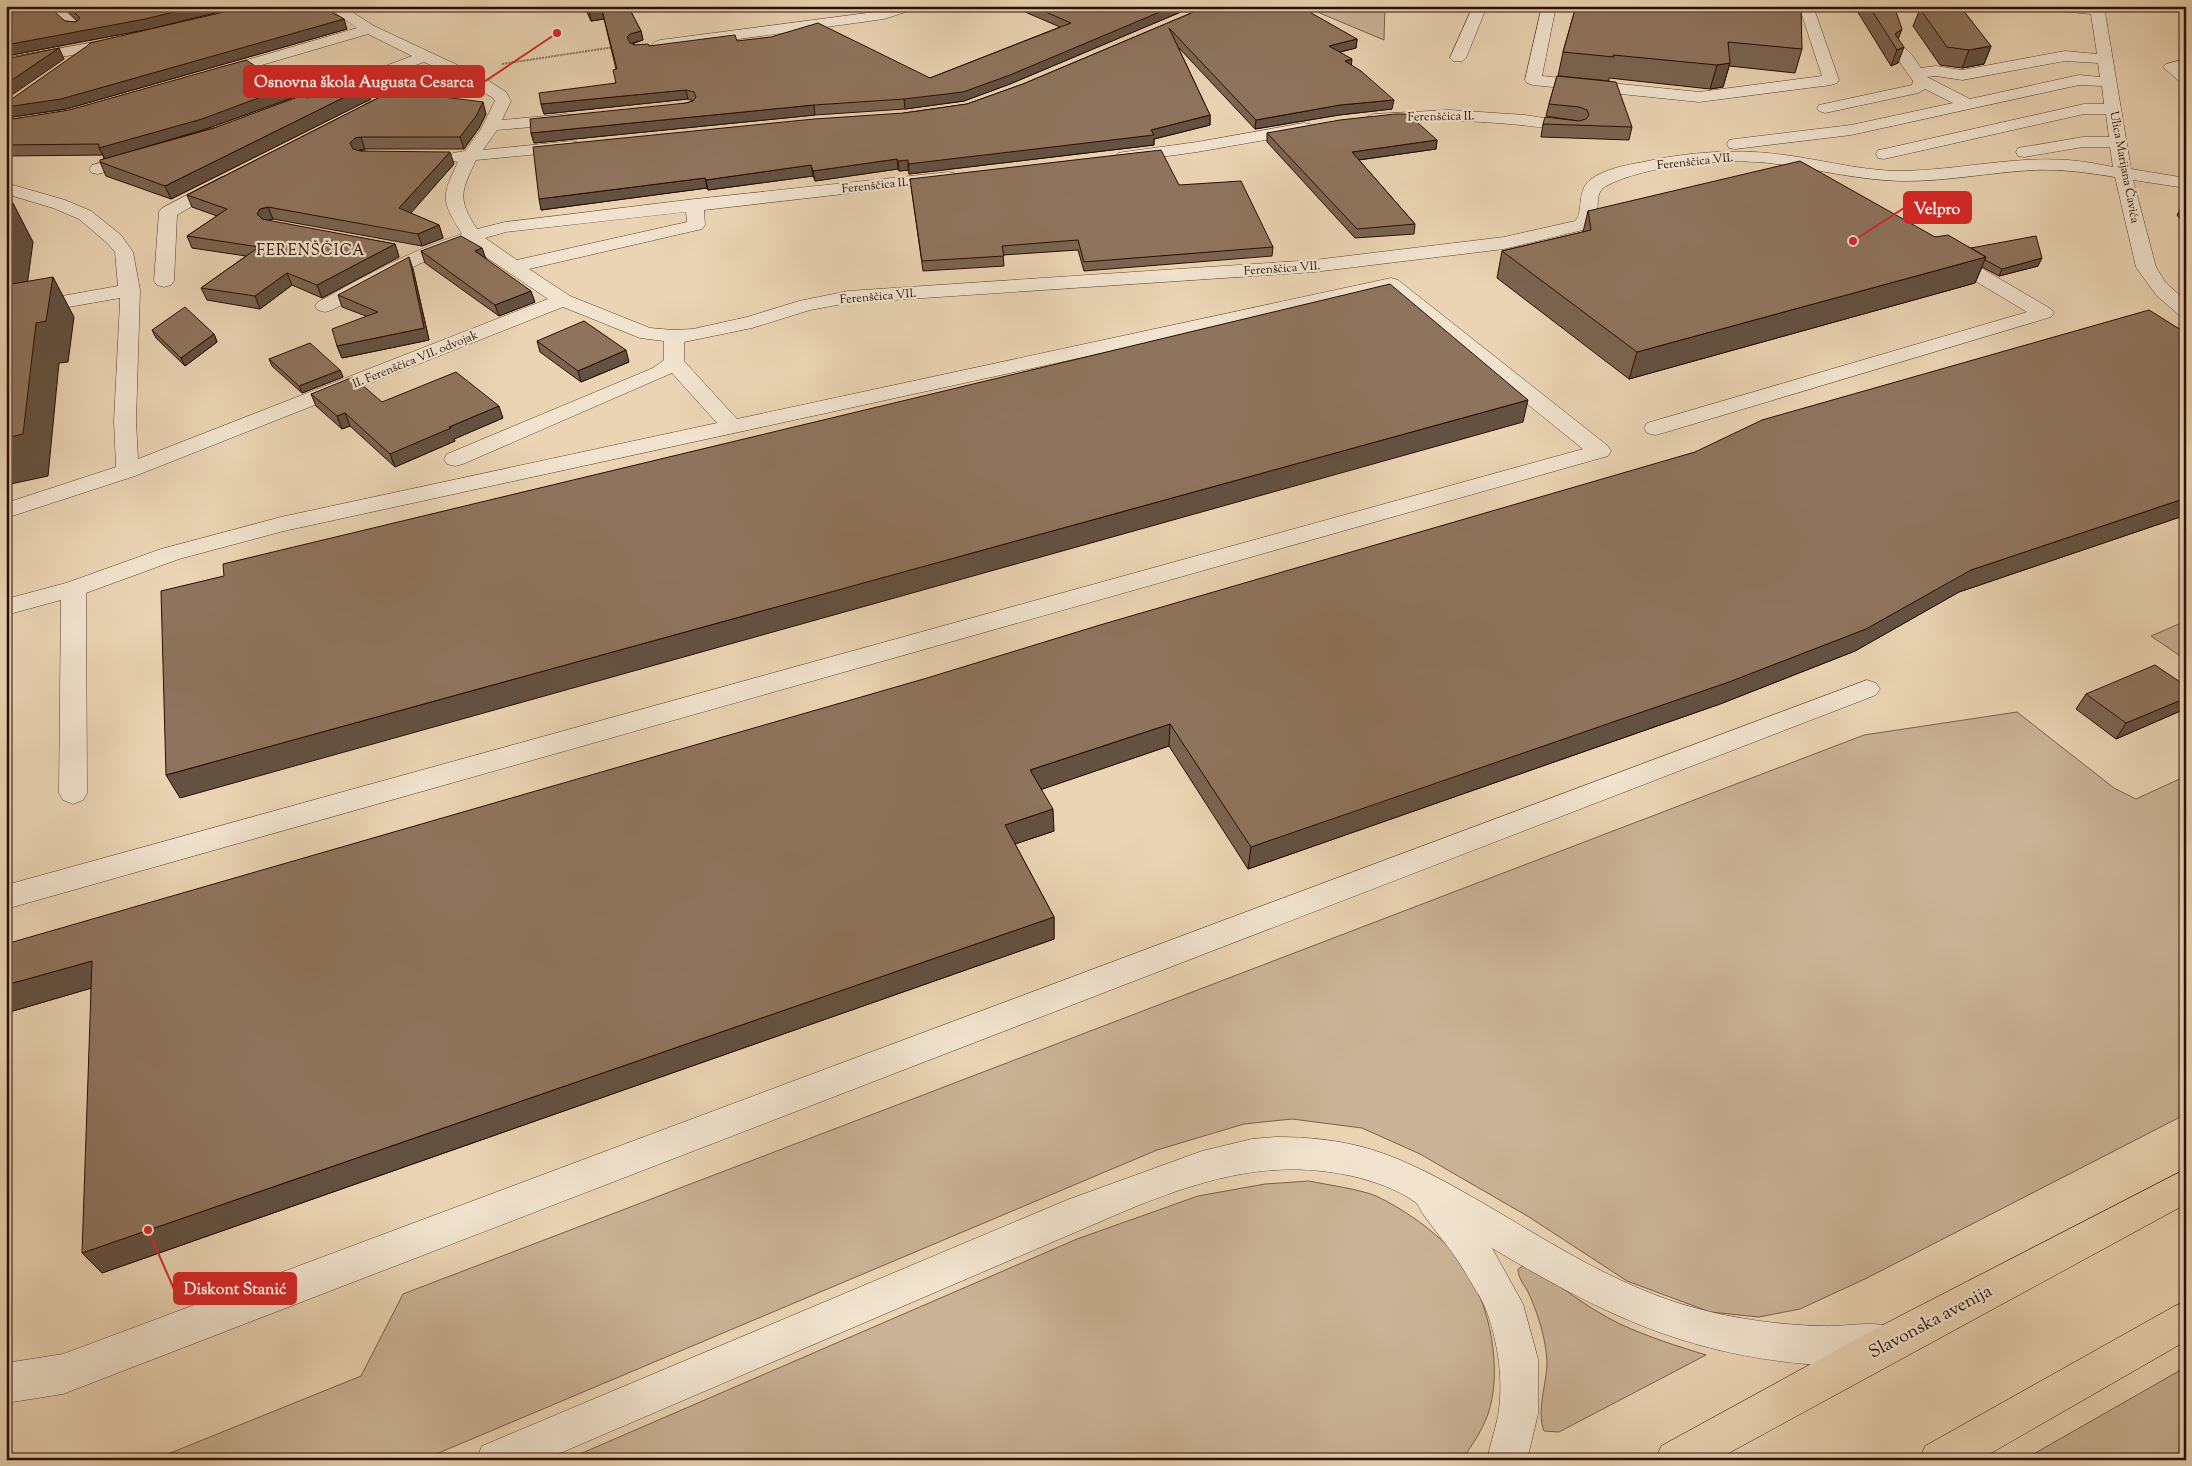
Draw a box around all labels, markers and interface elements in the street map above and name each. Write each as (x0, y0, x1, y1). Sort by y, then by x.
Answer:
callout: Osnovna škola Augusta Cesarca (244, 66, 484, 97)
text: Osnovna škola Augusta Cesarca (254, 72, 475, 95)
street label: Ferenščica II. (1407, 107, 1475, 127)
street label: Ulica Marijana Čavića (2104, 110, 2144, 225)
street label: Ferenščica VII. (1656, 149, 1734, 175)
street label: Ferenščica II. (841, 174, 909, 198)
callout: Velpro (1904, 192, 1971, 223)
text: Velpro (1914, 199, 1961, 222)
district label: FERENŠČICA (257, 240, 365, 262)
street label: Ferenščica VII. (1243, 257, 1321, 281)
street label: Ferenščica VII. (839, 285, 917, 309)
street label: II. Ferenščica VII. odvojak (350, 326, 481, 393)
callout: Diskont Stanić (174, 1273, 296, 1304)
text: Diskont Stanić (184, 1279, 287, 1302)
street label: Slavonska avenija (1865, 1279, 1997, 1366)

